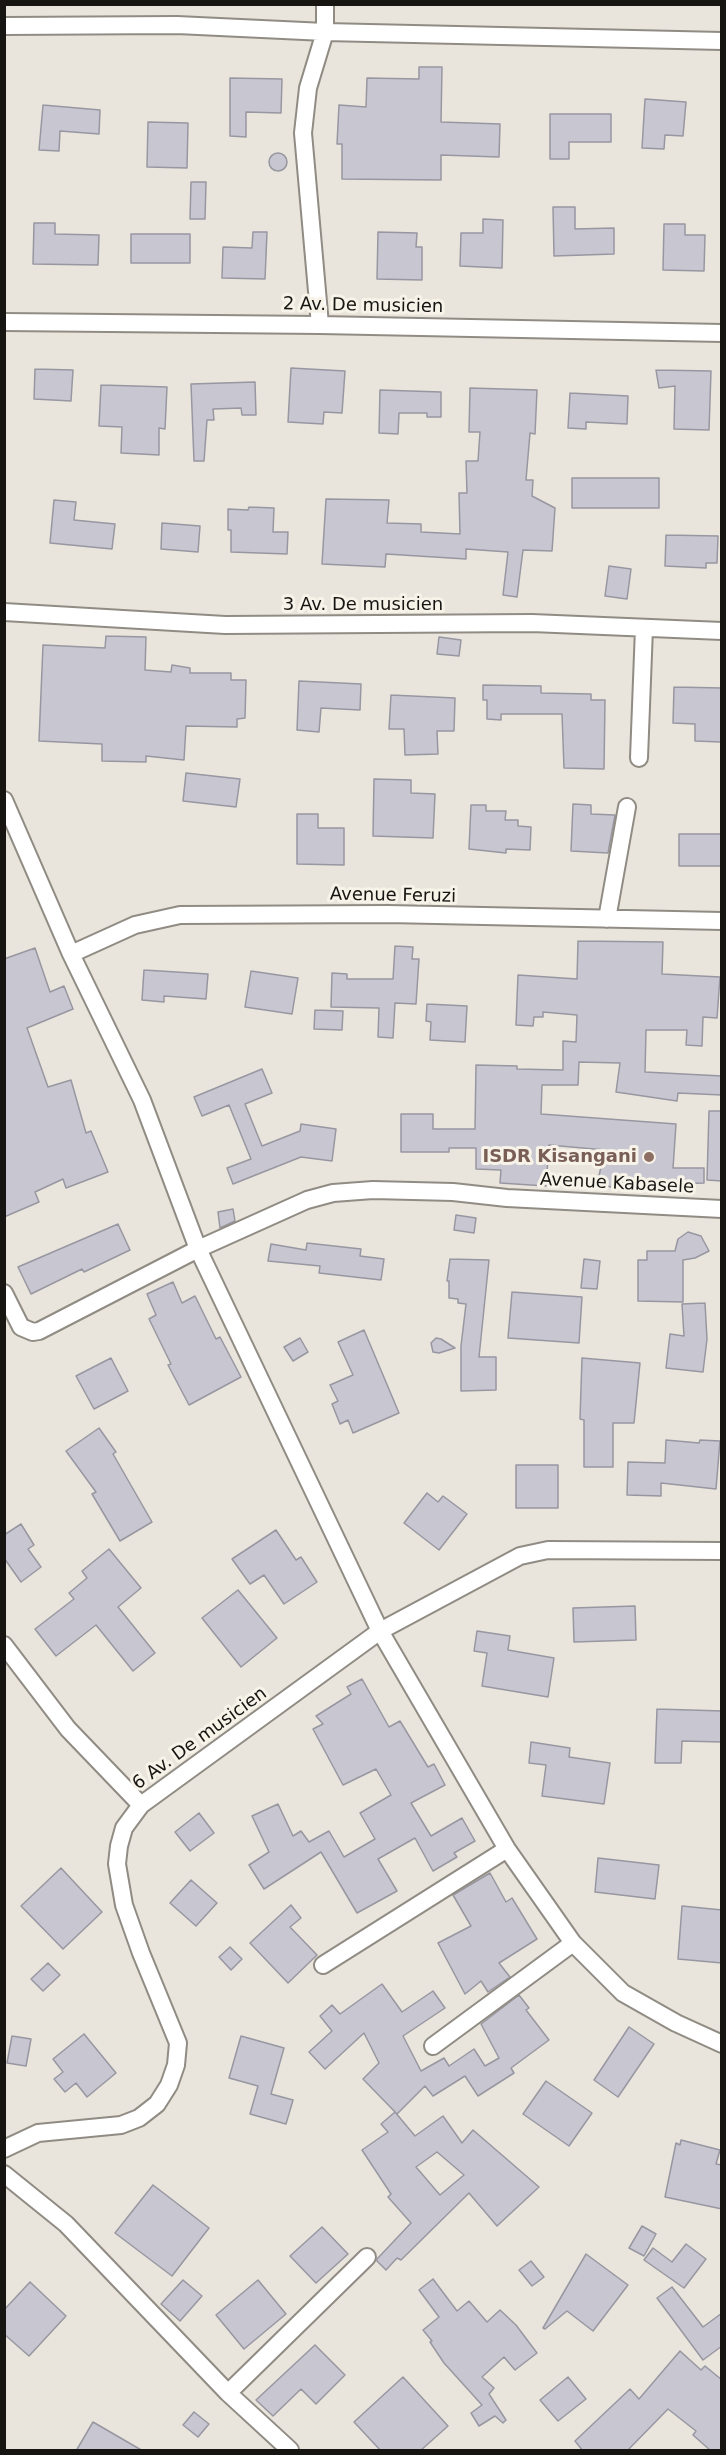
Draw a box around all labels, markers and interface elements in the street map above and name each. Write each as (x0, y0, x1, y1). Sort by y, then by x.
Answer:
street label: 2 Av. De musicien (283, 294, 443, 318)
street label: 3 Av. De musicien (283, 594, 443, 616)
street label: Avenue Feruzi (330, 884, 456, 908)
place label: ISDR Kisangani (482, 1146, 637, 1168)
marker: ISDR Kisangani (642, 1150, 656, 1164)
street label: Avenue Kabasele (539, 1169, 695, 1199)
street label: 6 Av. De musicien (129, 1683, 271, 1795)

